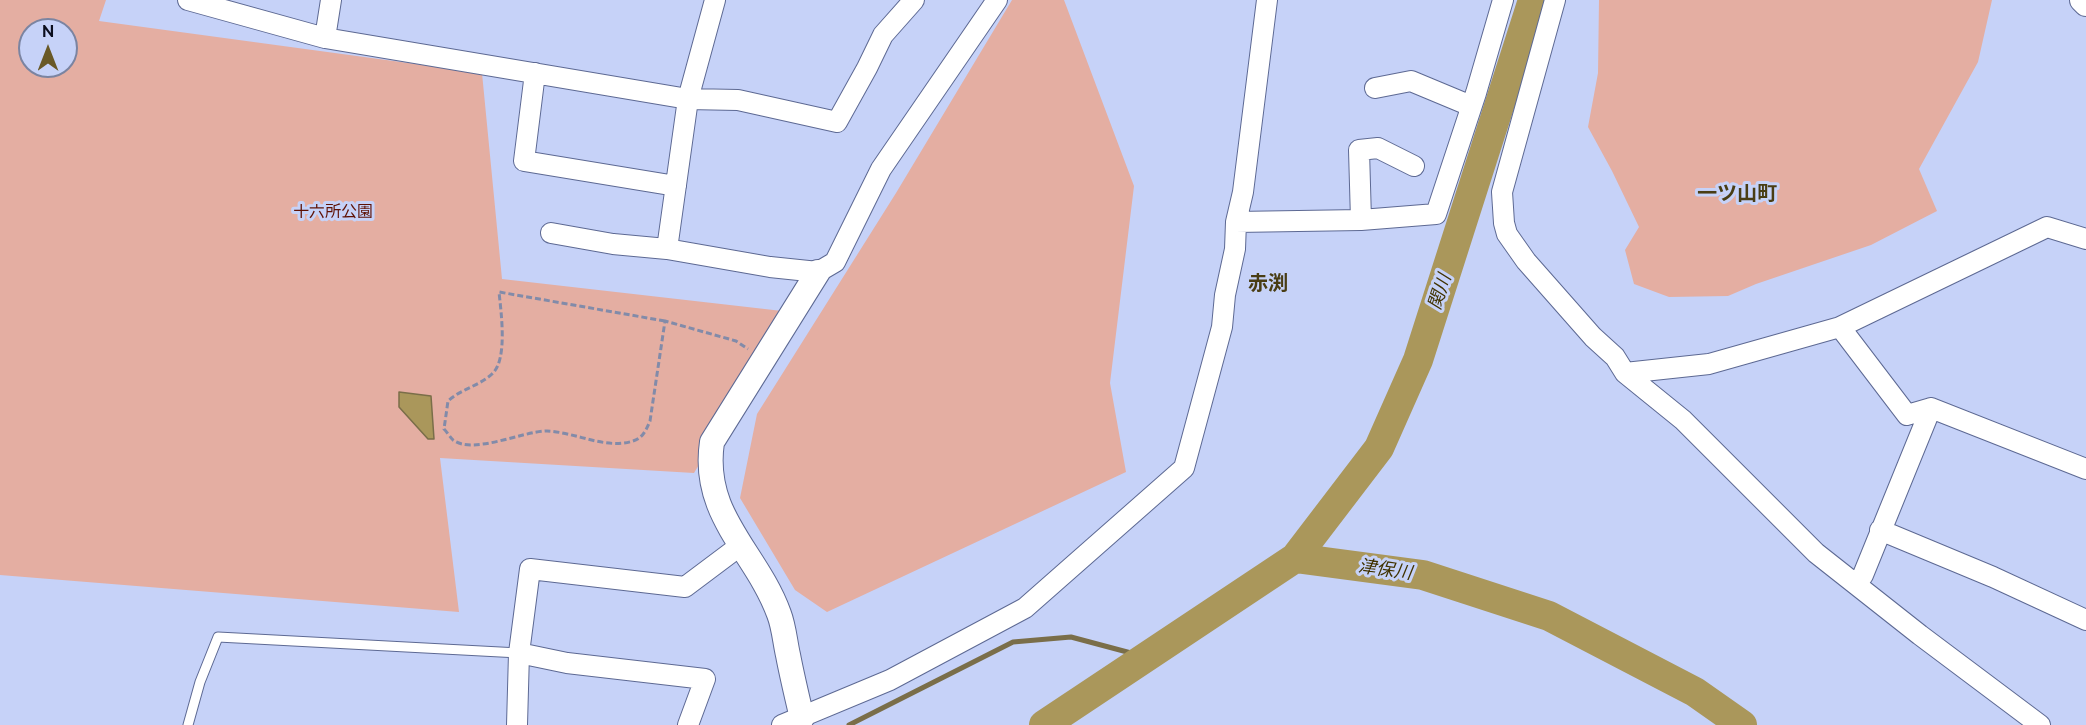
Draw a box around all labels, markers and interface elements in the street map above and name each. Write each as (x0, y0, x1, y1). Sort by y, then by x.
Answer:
north arrow (18, 18, 78, 78)
text: N (42, 22, 54, 41)
district label: 一ツ山町 (1697, 182, 1777, 206)
park label: 十六所公園 (293, 202, 373, 222)
district label: 赤渕 (1248, 272, 1288, 296)
water label: 関川 (1424, 272, 1456, 312)
water label: 津保川 (1357, 556, 1413, 584)

